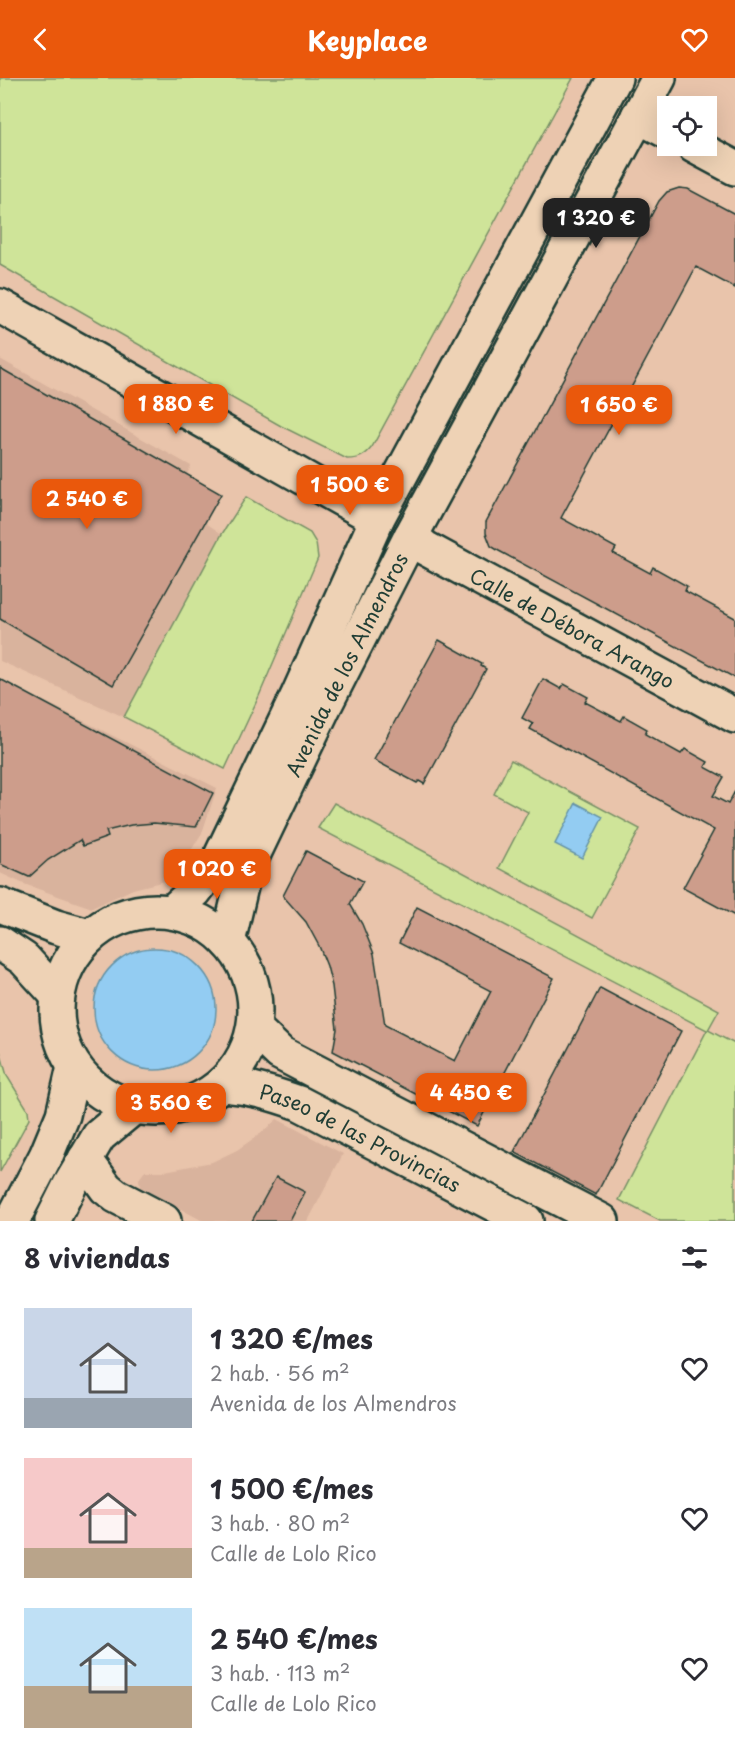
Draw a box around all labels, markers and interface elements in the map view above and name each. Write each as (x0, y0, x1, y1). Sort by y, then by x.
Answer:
text: Keyplace (307, 19, 428, 60)
icon: back (24, 23, 57, 56)
icon: heart (678, 23, 711, 56)
map controls (657, 96, 717, 156)
button: locate (657, 96, 717, 156)
pin: 1 320 € (541, 198, 651, 249)
text: 1 320 € (557, 202, 635, 232)
pin: 1 880 € (121, 384, 231, 435)
pin: 1 650 € (564, 385, 674, 436)
text: 1 880 € (138, 388, 214, 418)
text: 1 650 € (580, 389, 658, 419)
pin: 1 500 € (295, 465, 405, 516)
text: 1 500 € (311, 469, 389, 499)
pin: 2 540 € (32, 479, 142, 530)
text: 2 540 € (46, 483, 128, 513)
street label: Avenida de los Almendros (278, 548, 415, 781)
street label: Calle de Débora Arango (465, 560, 680, 696)
pin: 1 020 € (162, 849, 272, 900)
text: 1 020 € (178, 853, 256, 883)
pin: 4 450 € (416, 1073, 526, 1124)
street label: Paseo de las Provincias (256, 1076, 466, 1199)
text: 4 450 € (430, 1077, 512, 1107)
pin: 3 560 € (116, 1083, 226, 1134)
text: 3 560 € (130, 1087, 212, 1117)
text: 8 viviendas (24, 1238, 170, 1277)
icon: filters (678, 1241, 711, 1274)
text: 1 320 €/mes (210, 1319, 373, 1358)
icon: home (72, 1332, 144, 1404)
icon: heart (678, 1352, 711, 1385)
text: 2 hab. · 56 m² (210, 1358, 350, 1388)
text: Avenida de los Almendros (210, 1388, 457, 1418)
text: 1 500 €/mes (210, 1469, 373, 1508)
icon: home (72, 1482, 144, 1554)
icon: heart (678, 1502, 711, 1535)
text: 3 hab. · 80 m² (210, 1508, 350, 1538)
text: Calle de Lolo Rico (210, 1538, 377, 1568)
text: 2 540 €/mes (210, 1619, 378, 1658)
icon: home (72, 1632, 144, 1704)
icon: heart (678, 1652, 711, 1685)
text: 3 hab. · 113 m² (210, 1658, 350, 1688)
text: Calle de Lolo Rico (210, 1688, 377, 1718)

